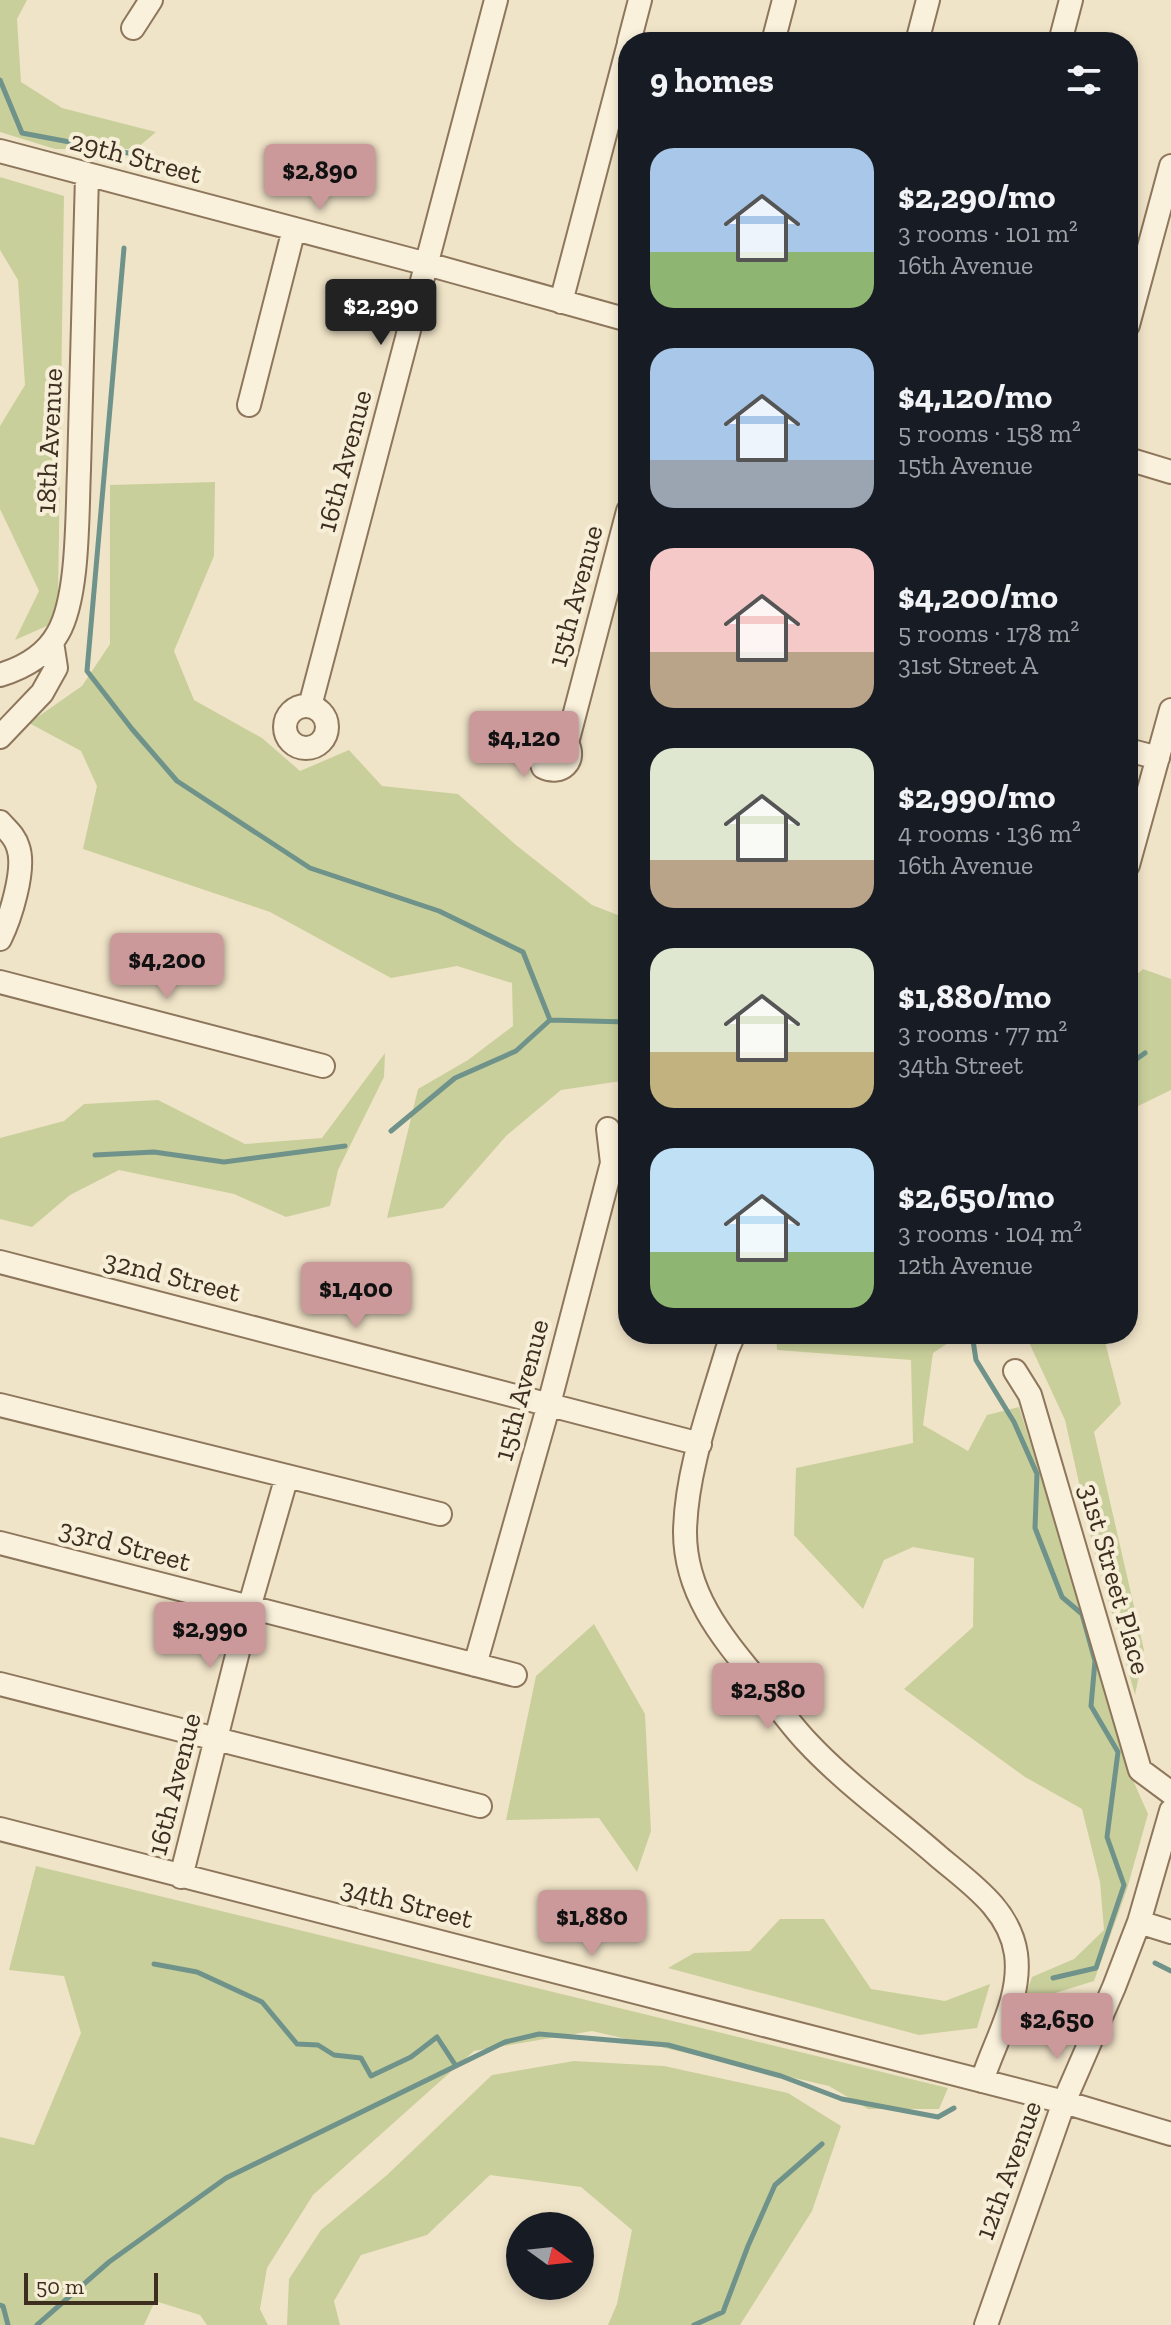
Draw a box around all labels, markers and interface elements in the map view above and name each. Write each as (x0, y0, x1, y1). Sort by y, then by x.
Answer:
icon: filters (1062, 58, 1106, 102)
text: 9 homes (650, 60, 774, 101)
street label: 29th Street (66, 124, 206, 191)
pin: $2,890 (255, 144, 385, 212)
text: $2,890 (282, 154, 358, 186)
text: $2,290/mo (898, 176, 1056, 217)
icon: home (714, 180, 810, 276)
text: 3 rooms · 101 m² (898, 217, 1078, 249)
text: 16th Avenue (898, 249, 1033, 281)
pin: $2,290 (316, 279, 446, 347)
text: $2,290 (343, 289, 419, 321)
street label: 18th Avenue (29, 367, 69, 515)
text: $4,120/mo (898, 376, 1052, 417)
icon: home (714, 380, 810, 476)
street label: 16th Avenue (309, 386, 379, 536)
text: 5 rooms · 158 m² (898, 417, 1081, 449)
text: 15th Avenue (898, 449, 1033, 481)
street label: 15th Avenue (540, 522, 610, 670)
text: $4,200/mo (898, 576, 1058, 617)
icon: home (714, 580, 810, 676)
text: 5 rooms · 178 m² (898, 617, 1079, 649)
text: 31st Street A (898, 649, 1038, 681)
pin: $4,120 (459, 711, 589, 779)
text: $4,120 (488, 721, 560, 753)
text: $2,990/mo (898, 776, 1056, 817)
icon: home (714, 780, 810, 876)
text: 4 rooms · 136 m² (898, 817, 1081, 849)
text: 16th Avenue (898, 849, 1033, 881)
pin: $4,200 (102, 933, 232, 1001)
text: $4,200 (128, 943, 206, 975)
text: $1,880/mo (898, 976, 1051, 1017)
icon: home (714, 980, 810, 1076)
text: 3 rooms · 77 m² (898, 1017, 1067, 1049)
text: 34th Street (898, 1049, 1023, 1081)
text: $2,650/mo (898, 1176, 1055, 1217)
icon: home (714, 1180, 810, 1276)
text: 3 rooms · 104 m² (898, 1217, 1082, 1249)
street label: 32nd Street (100, 1243, 244, 1309)
text: 12th Avenue (898, 1249, 1033, 1281)
pin: $1,400 (291, 1262, 421, 1330)
text: $1,400 (319, 1272, 393, 1304)
street label: 15th Avenue (486, 1316, 556, 1464)
street label: 31st Street Place (1072, 1480, 1158, 1678)
street label: 33rd Street (56, 1512, 195, 1579)
pin: $2,990 (145, 1602, 275, 1670)
text: $2,990 (172, 1612, 248, 1644)
pin: $2,580 (703, 1663, 833, 1731)
text: $2,580 (730, 1673, 806, 1705)
street label: 16th Avenue (140, 1709, 208, 1859)
street label: 34th Street (338, 1871, 477, 1935)
pin: $1,880 (527, 1890, 657, 1958)
text: $1,880 (556, 1900, 628, 1932)
pin: $2,650 (992, 1993, 1122, 2061)
text: $2,650 (1020, 2003, 1094, 2035)
street label: 12th Avenue (968, 2096, 1048, 2244)
north arrow (506, 2212, 594, 2300)
map controls (506, 2212, 594, 2300)
scale bar (24, 2269, 158, 2305)
text: 50 m (36, 2273, 84, 2300)

